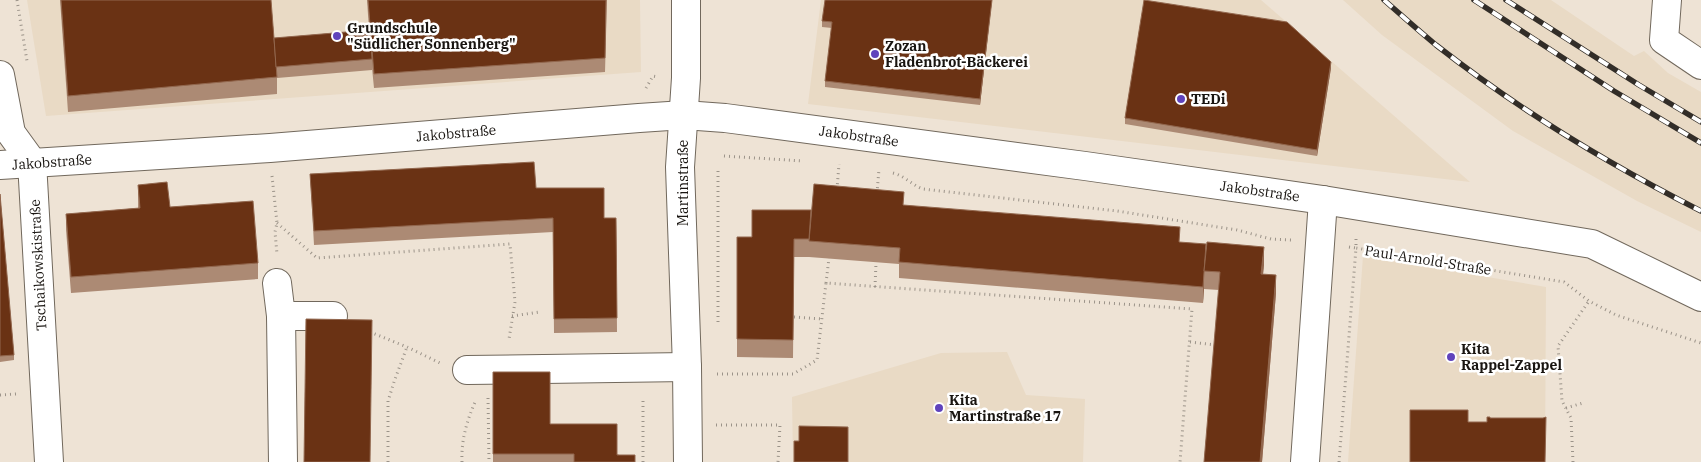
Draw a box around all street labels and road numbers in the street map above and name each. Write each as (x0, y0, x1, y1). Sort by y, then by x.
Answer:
street label: Jakobstraße (415, 121, 497, 145)
street label: Jakobstraße (818, 122, 900, 150)
street label: Martinstraße (674, 140, 692, 226)
street label: Jakobstraße (11, 150, 93, 174)
street label: Jakobstraße (1219, 177, 1301, 205)
street label: Tschaikowskistraße (26, 199, 50, 331)
street label: Paul-Arnold-Straße (1363, 241, 1493, 279)

